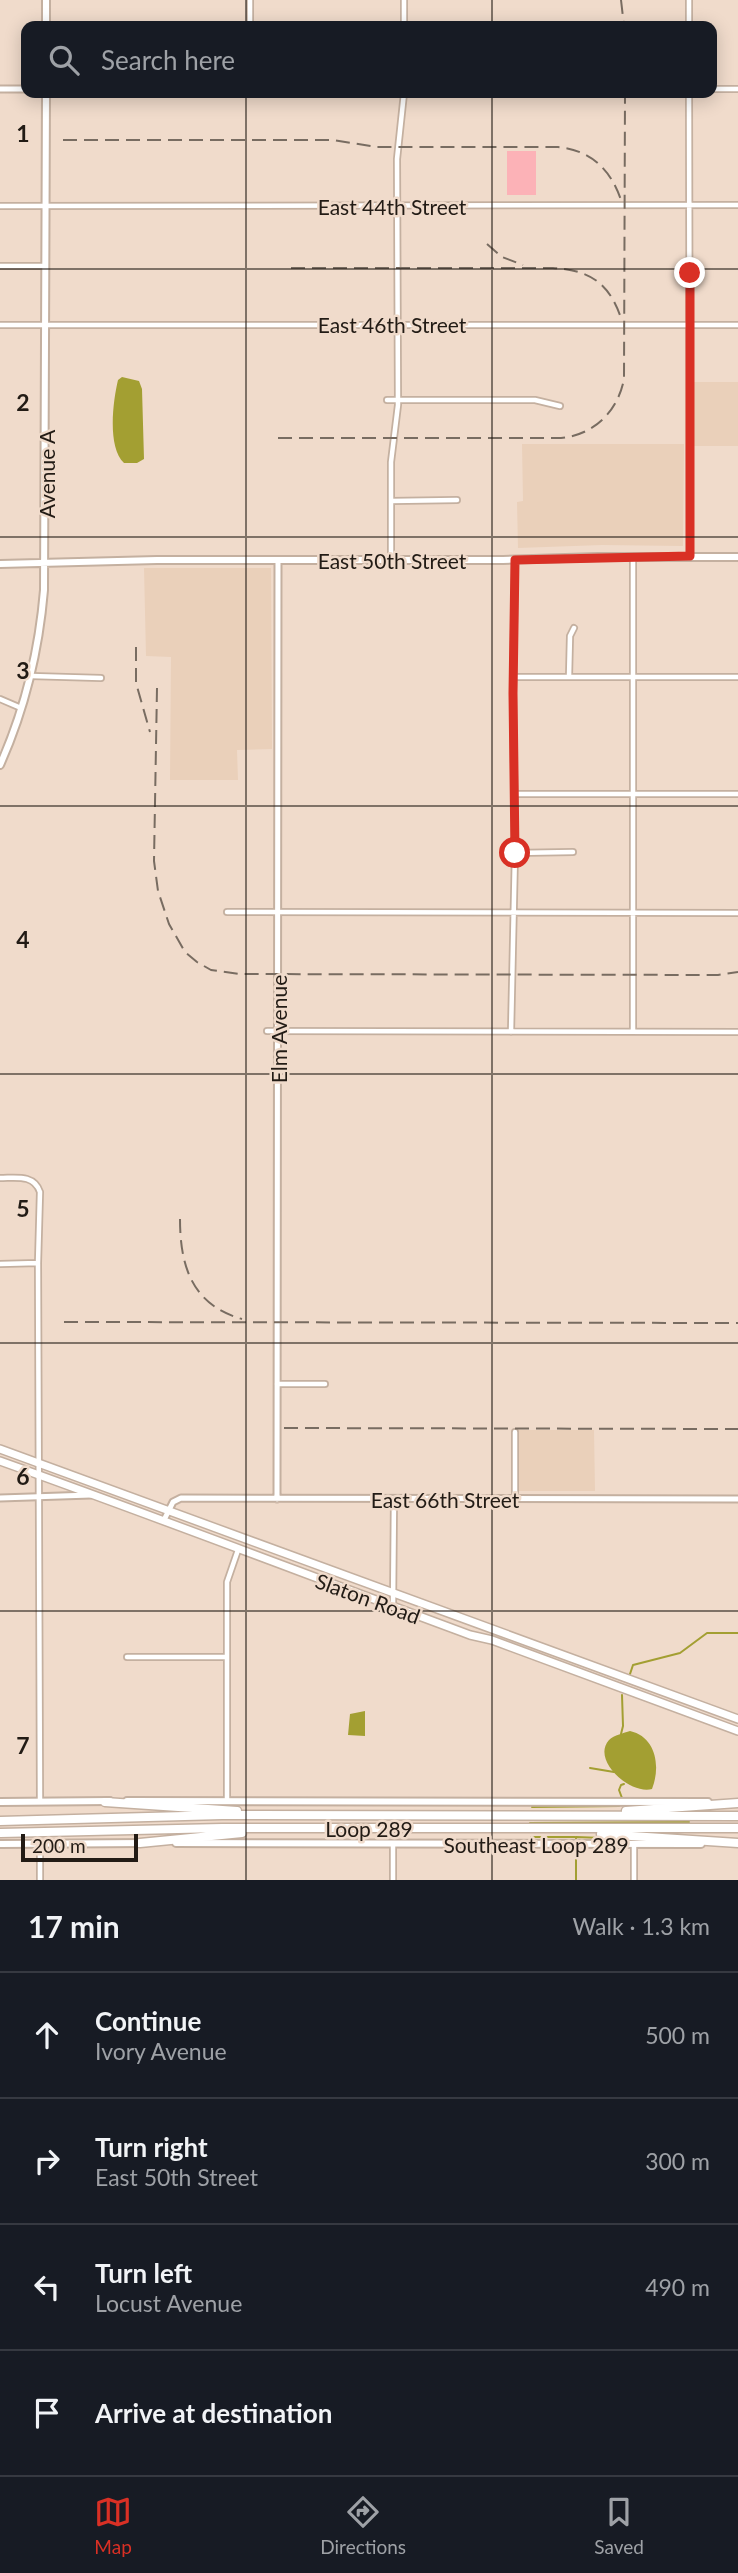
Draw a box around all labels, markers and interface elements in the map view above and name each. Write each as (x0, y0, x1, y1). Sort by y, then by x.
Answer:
search box (21, 21, 717, 98)
icon: search (45, 41, 83, 79)
text: Search here (101, 44, 235, 76)
text: 1 (16, 119, 30, 147)
street label: East 44th Street (318, 194, 467, 219)
route end (674, 257, 705, 288)
street label: East 46th Street (318, 312, 467, 337)
text: 2 (16, 388, 30, 416)
street label: Avenue A (34, 429, 59, 518)
street label: East 50th Street (318, 548, 467, 573)
text: 3 (16, 656, 30, 684)
route start (499, 837, 530, 868)
text: 4 (16, 925, 30, 953)
street label: Elm Avenue (266, 975, 291, 1083)
text: 5 (16, 1194, 30, 1222)
text: 6 (16, 1462, 30, 1490)
street label: East 66th Street (371, 1487, 520, 1512)
street label: Slaton Road (312, 1568, 424, 1628)
text: 7 (16, 1731, 30, 1759)
street label: Loop 289 (325, 1816, 413, 1841)
scale bar (21, 1831, 138, 1863)
street label: Southeast Loop 289 (443, 1832, 629, 1857)
text: 200 m (32, 1834, 86, 1857)
text: 17 min (28, 1908, 120, 1944)
text: Walk · 1.3 km (573, 1912, 710, 1940)
text: Continue (95, 2005, 201, 2037)
icon: ahead (28, 2016, 66, 2054)
text: 500 m (645, 2021, 710, 2049)
text: Ivory Avenue (95, 2037, 227, 2065)
text: Turn right (95, 2131, 208, 2163)
icon: right (28, 2142, 66, 2180)
text: 300 m (645, 2147, 710, 2175)
text: East 50th Street (95, 2163, 258, 2191)
text: Turn left (95, 2257, 192, 2289)
icon: left (28, 2268, 66, 2306)
text: 490 m (645, 2273, 710, 2301)
text: Locust Avenue (95, 2289, 242, 2317)
icon: arrive (28, 2394, 66, 2432)
text: Arrive at destination (95, 2397, 332, 2429)
tab: Map (94, 2493, 132, 2558)
tab: Directions (320, 2493, 406, 2558)
tab: Saved (594, 2493, 644, 2558)

